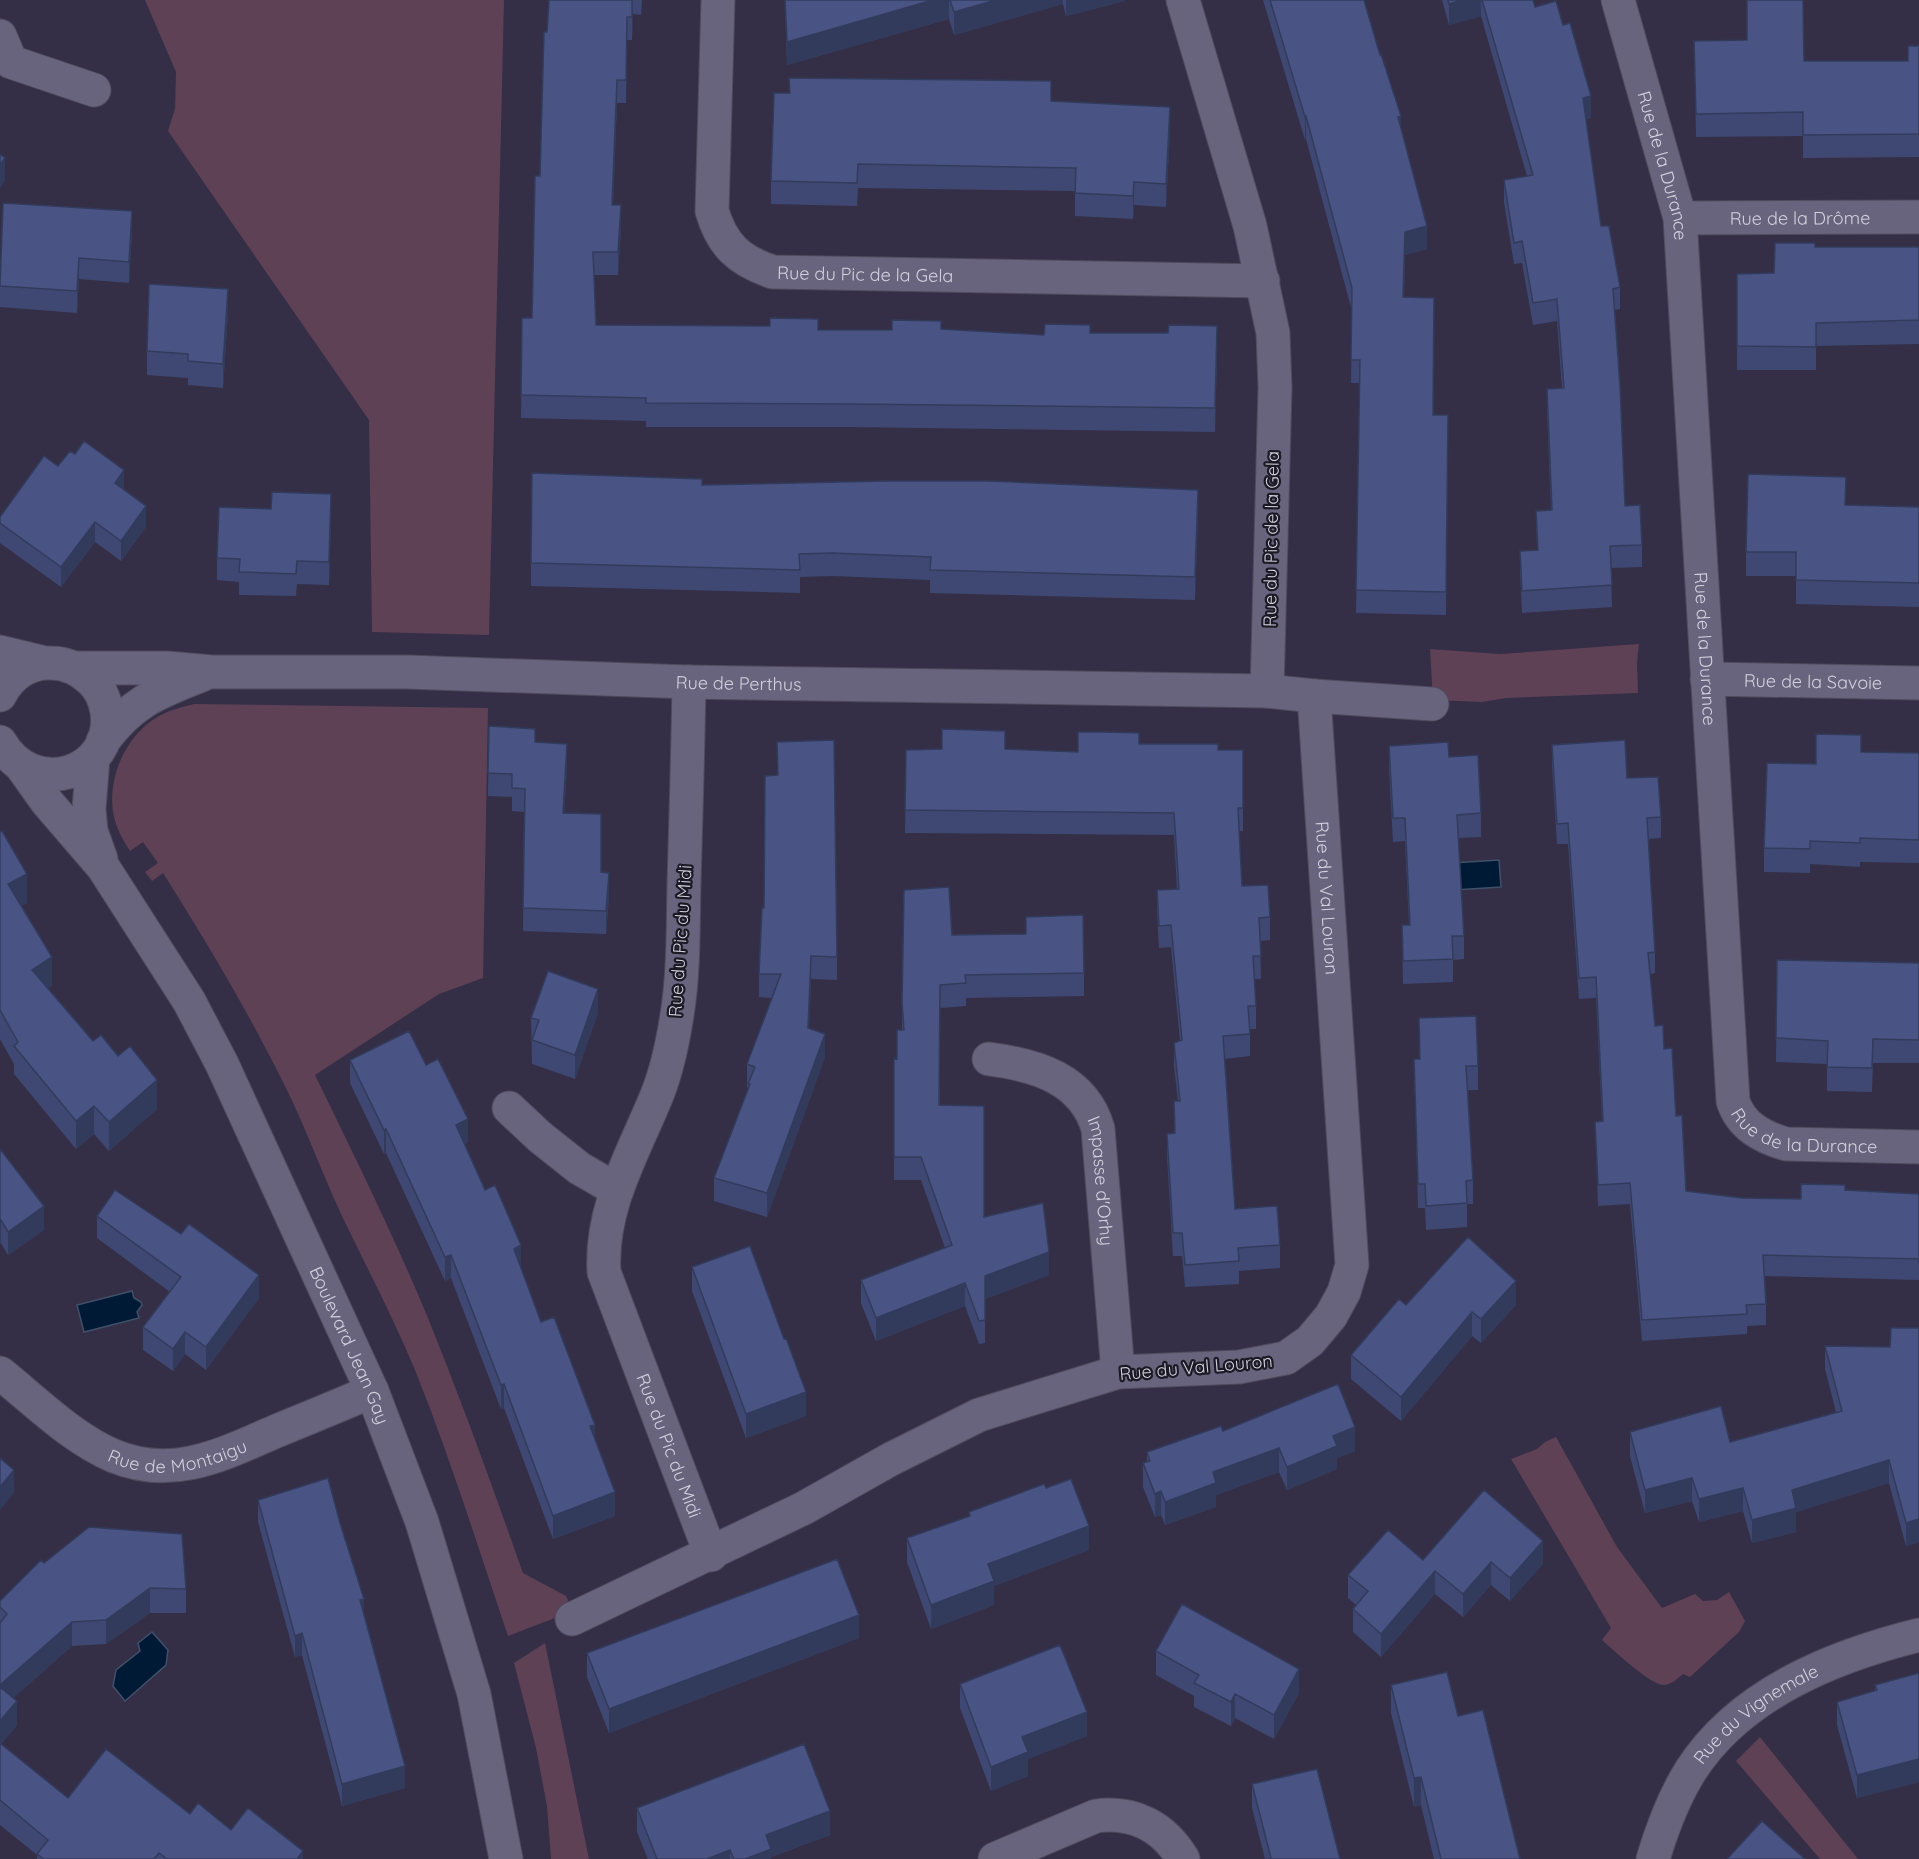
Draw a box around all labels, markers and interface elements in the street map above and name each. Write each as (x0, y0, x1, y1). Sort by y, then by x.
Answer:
street label: Rue de la Durance (1633, 88, 1693, 241)
street label: Rue de la Drôme (1730, 206, 1870, 229)
street label: Rue du Pic de la Gela (777, 261, 954, 287)
street label: Rue du Pic de la Gela (1258, 451, 1284, 627)
street label: Rue de la Durance (1690, 571, 1722, 726)
street label: Rue de la Savoie (1744, 668, 1882, 694)
street label: Rue de Perthus (675, 670, 802, 695)
street label: Rue du Val Louron (1311, 820, 1344, 975)
street label: Rue du Pic du Midi (663, 864, 697, 1018)
street label: Rue de la Durance (1726, 1103, 1878, 1158)
street label: Impasse d'Orhy (1083, 1112, 1119, 1247)
street label: Boulevard Jean Gay (305, 1262, 395, 1427)
street label: Rue du Val Louron (1118, 1349, 1274, 1385)
street label: Rue du Pic du Midi (632, 1370, 707, 1521)
street label: Rue de Montaigu (105, 1434, 250, 1477)
street label: Rue du Vignemale (1688, 1659, 1822, 1768)

